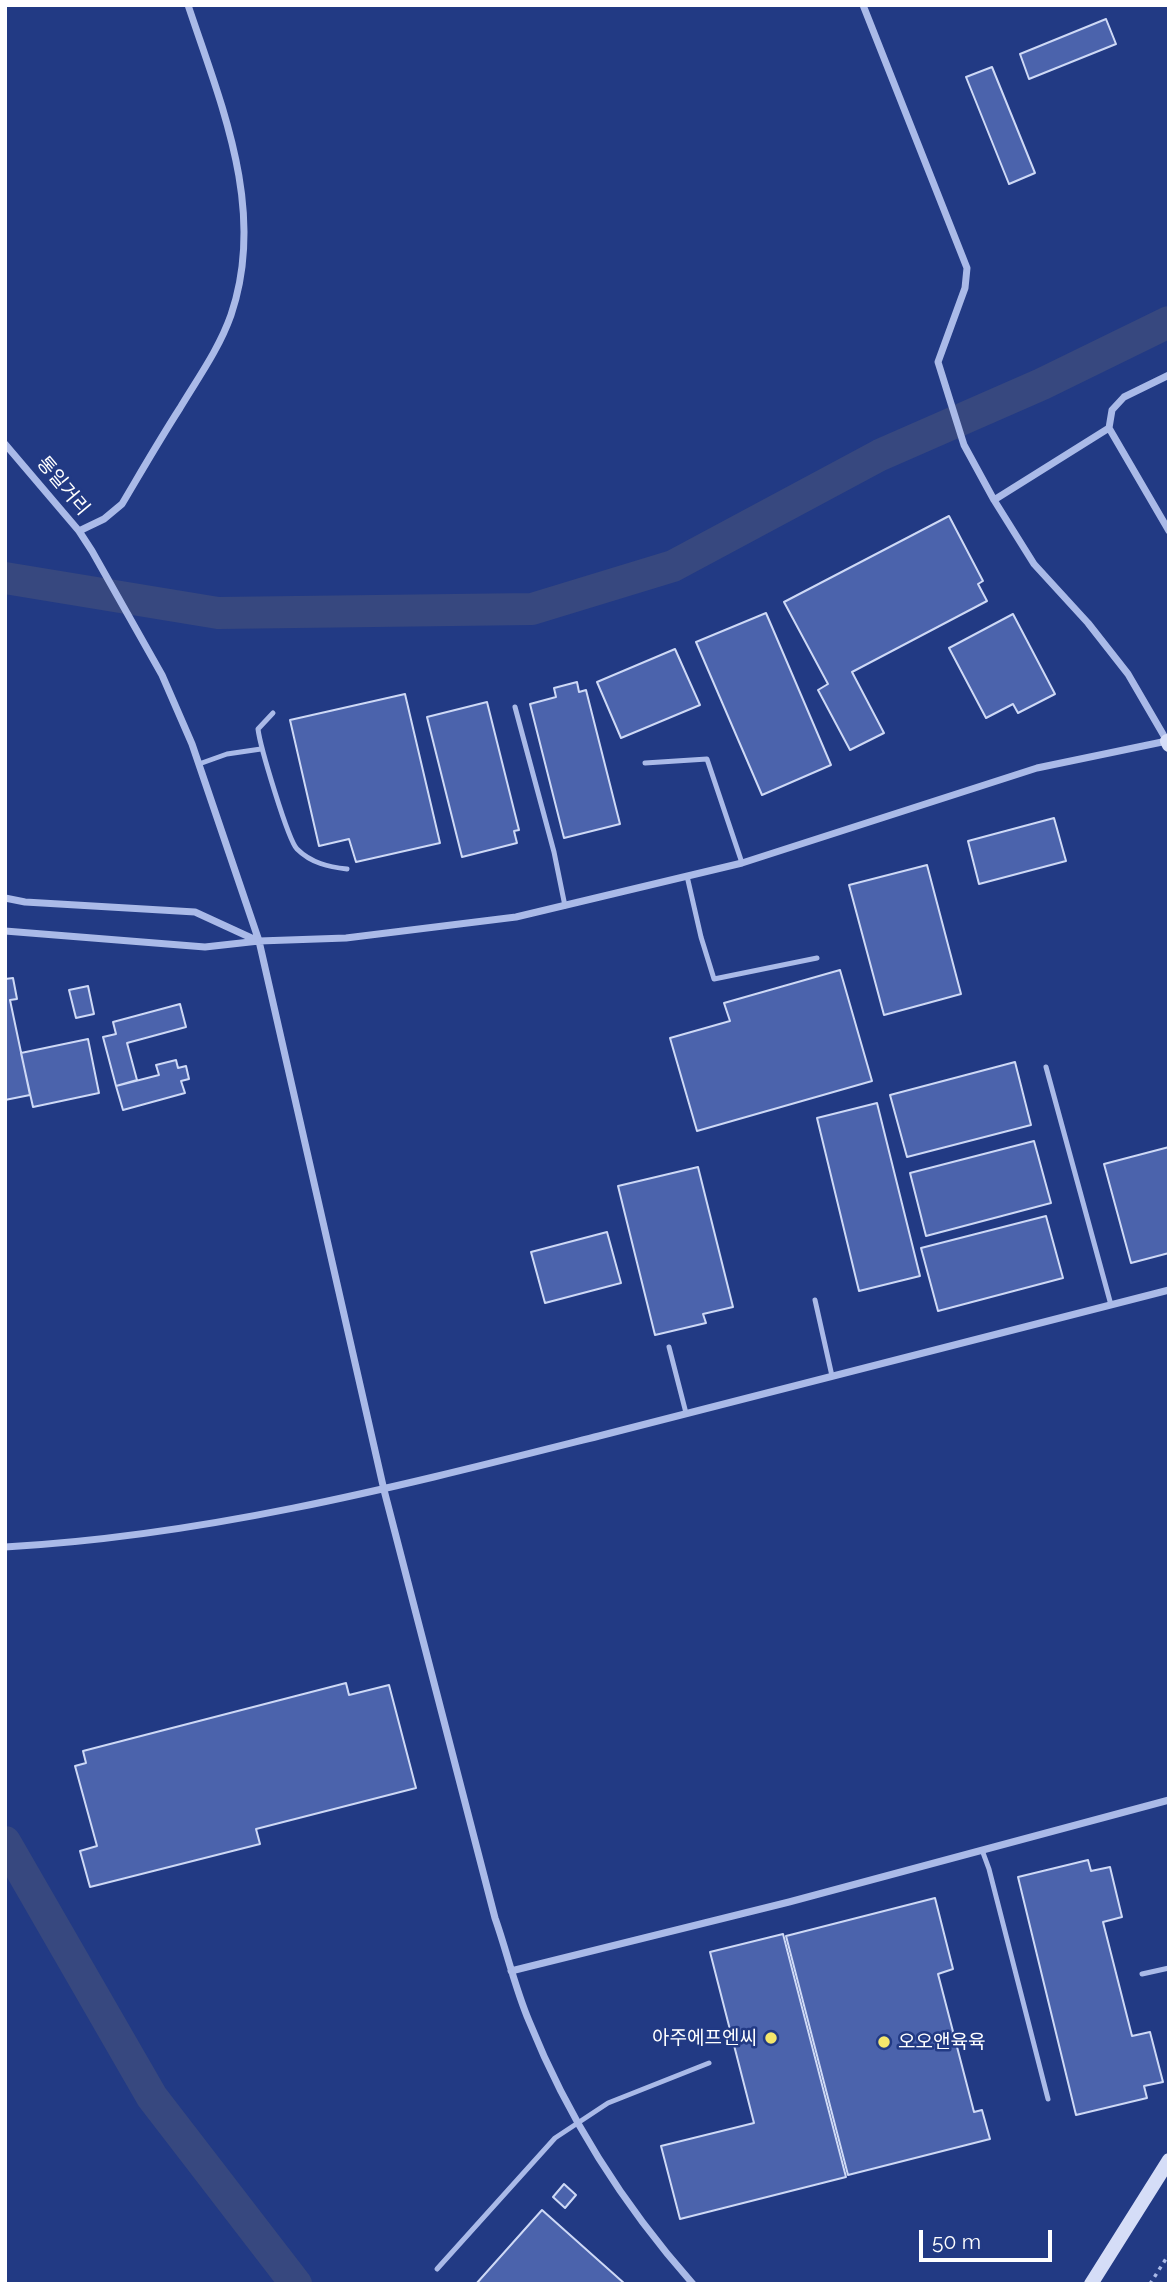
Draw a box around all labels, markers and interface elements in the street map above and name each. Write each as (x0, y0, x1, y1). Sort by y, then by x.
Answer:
street label: 통일거리 (32, 452, 94, 520)
place label: 아주에프엔씨 (652, 2027, 757, 2049)
marker: 아주에프엔씨 (763, 2030, 779, 2046)
place label: 오오앤육육 (898, 2031, 985, 2053)
marker: 오오앤육육 (876, 2034, 892, 2050)
scale bar (922, 2216, 1055, 2260)
text: 50 m (932, 2229, 981, 2254)

